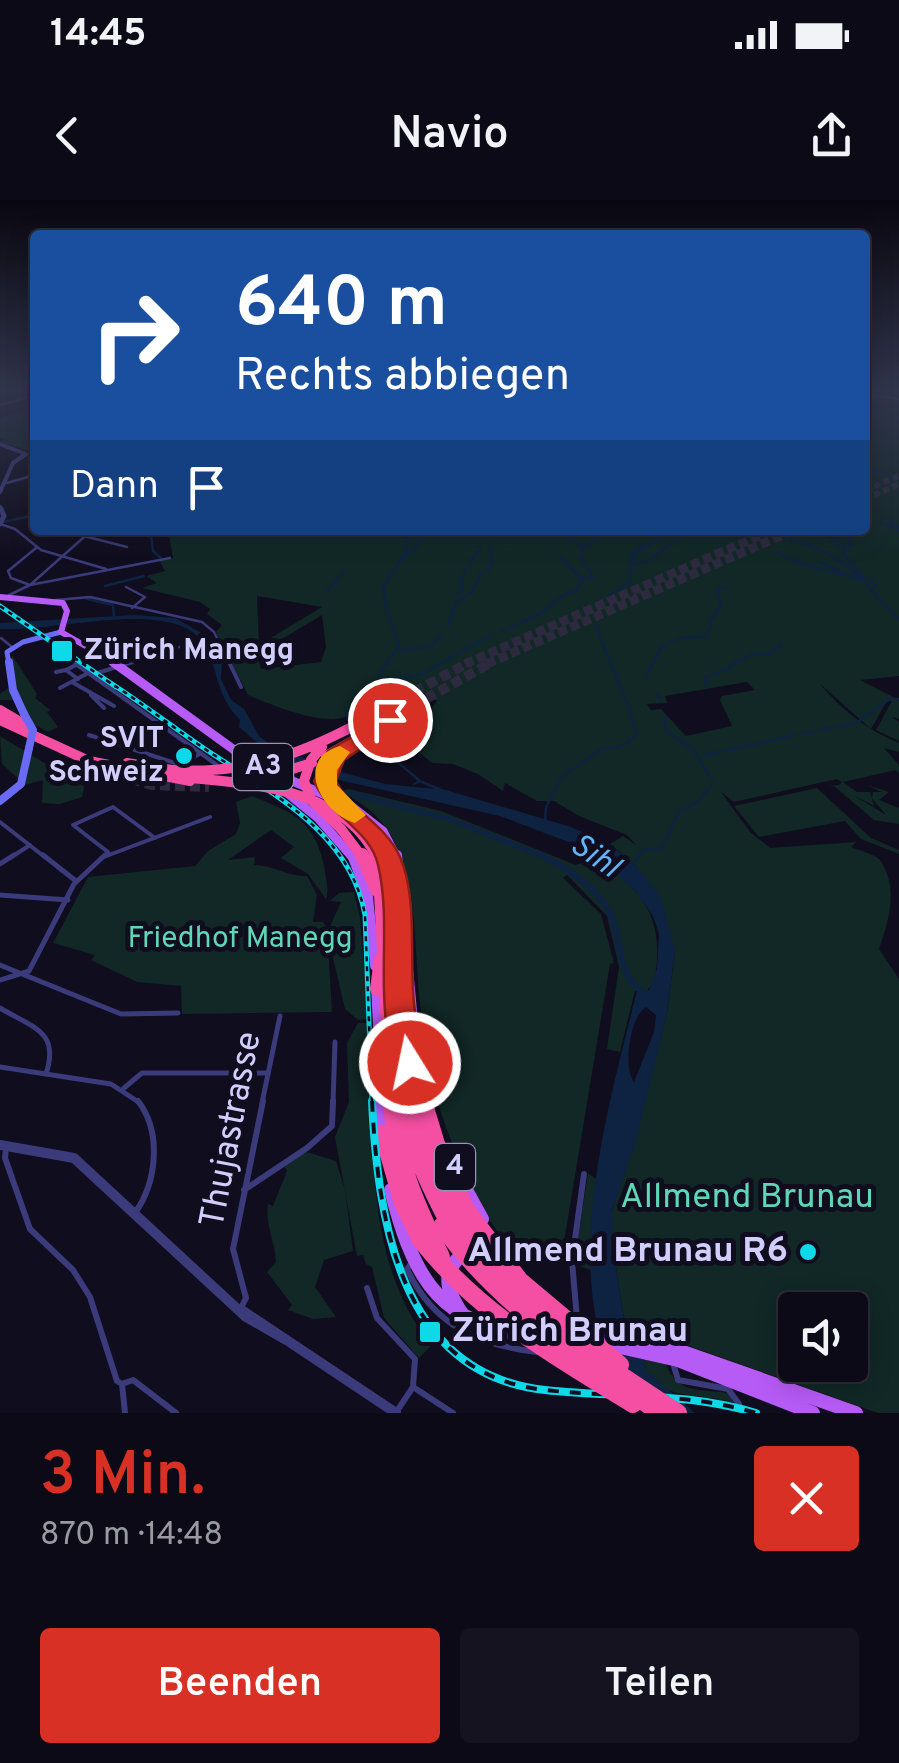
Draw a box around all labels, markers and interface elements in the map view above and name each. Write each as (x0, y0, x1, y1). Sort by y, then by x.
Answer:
text: 14:45 (50, 11, 147, 60)
text: Navio (390, 107, 509, 164)
icon: back (40, 108, 95, 163)
icon: share (804, 108, 859, 163)
text: 640 m (235, 262, 448, 351)
icon: right (70, 270, 200, 400)
text: Rechts abbiegen (235, 349, 570, 406)
icon: arrive (179, 460, 234, 515)
text: Dann (70, 463, 159, 512)
place label: Zürich Manegg (84, 633, 294, 670)
marker: Zürich Manegg (49, 638, 75, 664)
pin (348, 678, 433, 763)
icon: arrive (363, 693, 418, 748)
place label: SVIT Schweiz (48, 721, 164, 792)
road number: A3 (233, 744, 293, 790)
marker: SVIT Schweiz (173, 745, 195, 767)
water label: Sihl (561, 826, 628, 889)
park label: Friedhof Manegg (127, 921, 353, 958)
position arrow (358, 1011, 462, 1115)
street label: Thujastrasse (191, 1028, 273, 1232)
road number: 4 (435, 1144, 475, 1190)
park label: Allmend Brunau (620, 1176, 874, 1220)
place label: Allmend Brunau R6 (467, 1230, 788, 1274)
marker: Allmend Brunau R6 (797, 1241, 819, 1263)
map controls (778, 1292, 868, 1382)
button: sound (778, 1292, 868, 1382)
place label: Zürich Brunau (452, 1310, 688, 1354)
marker: Zürich Brunau (417, 1319, 443, 1345)
text: 3 Min. (40, 1440, 205, 1516)
button: close (754, 1446, 859, 1551)
text: 870 m · 14:48 (40, 1516, 223, 1556)
button: Beenden (40, 1628, 440, 1743)
button: Teilen (460, 1628, 859, 1743)

